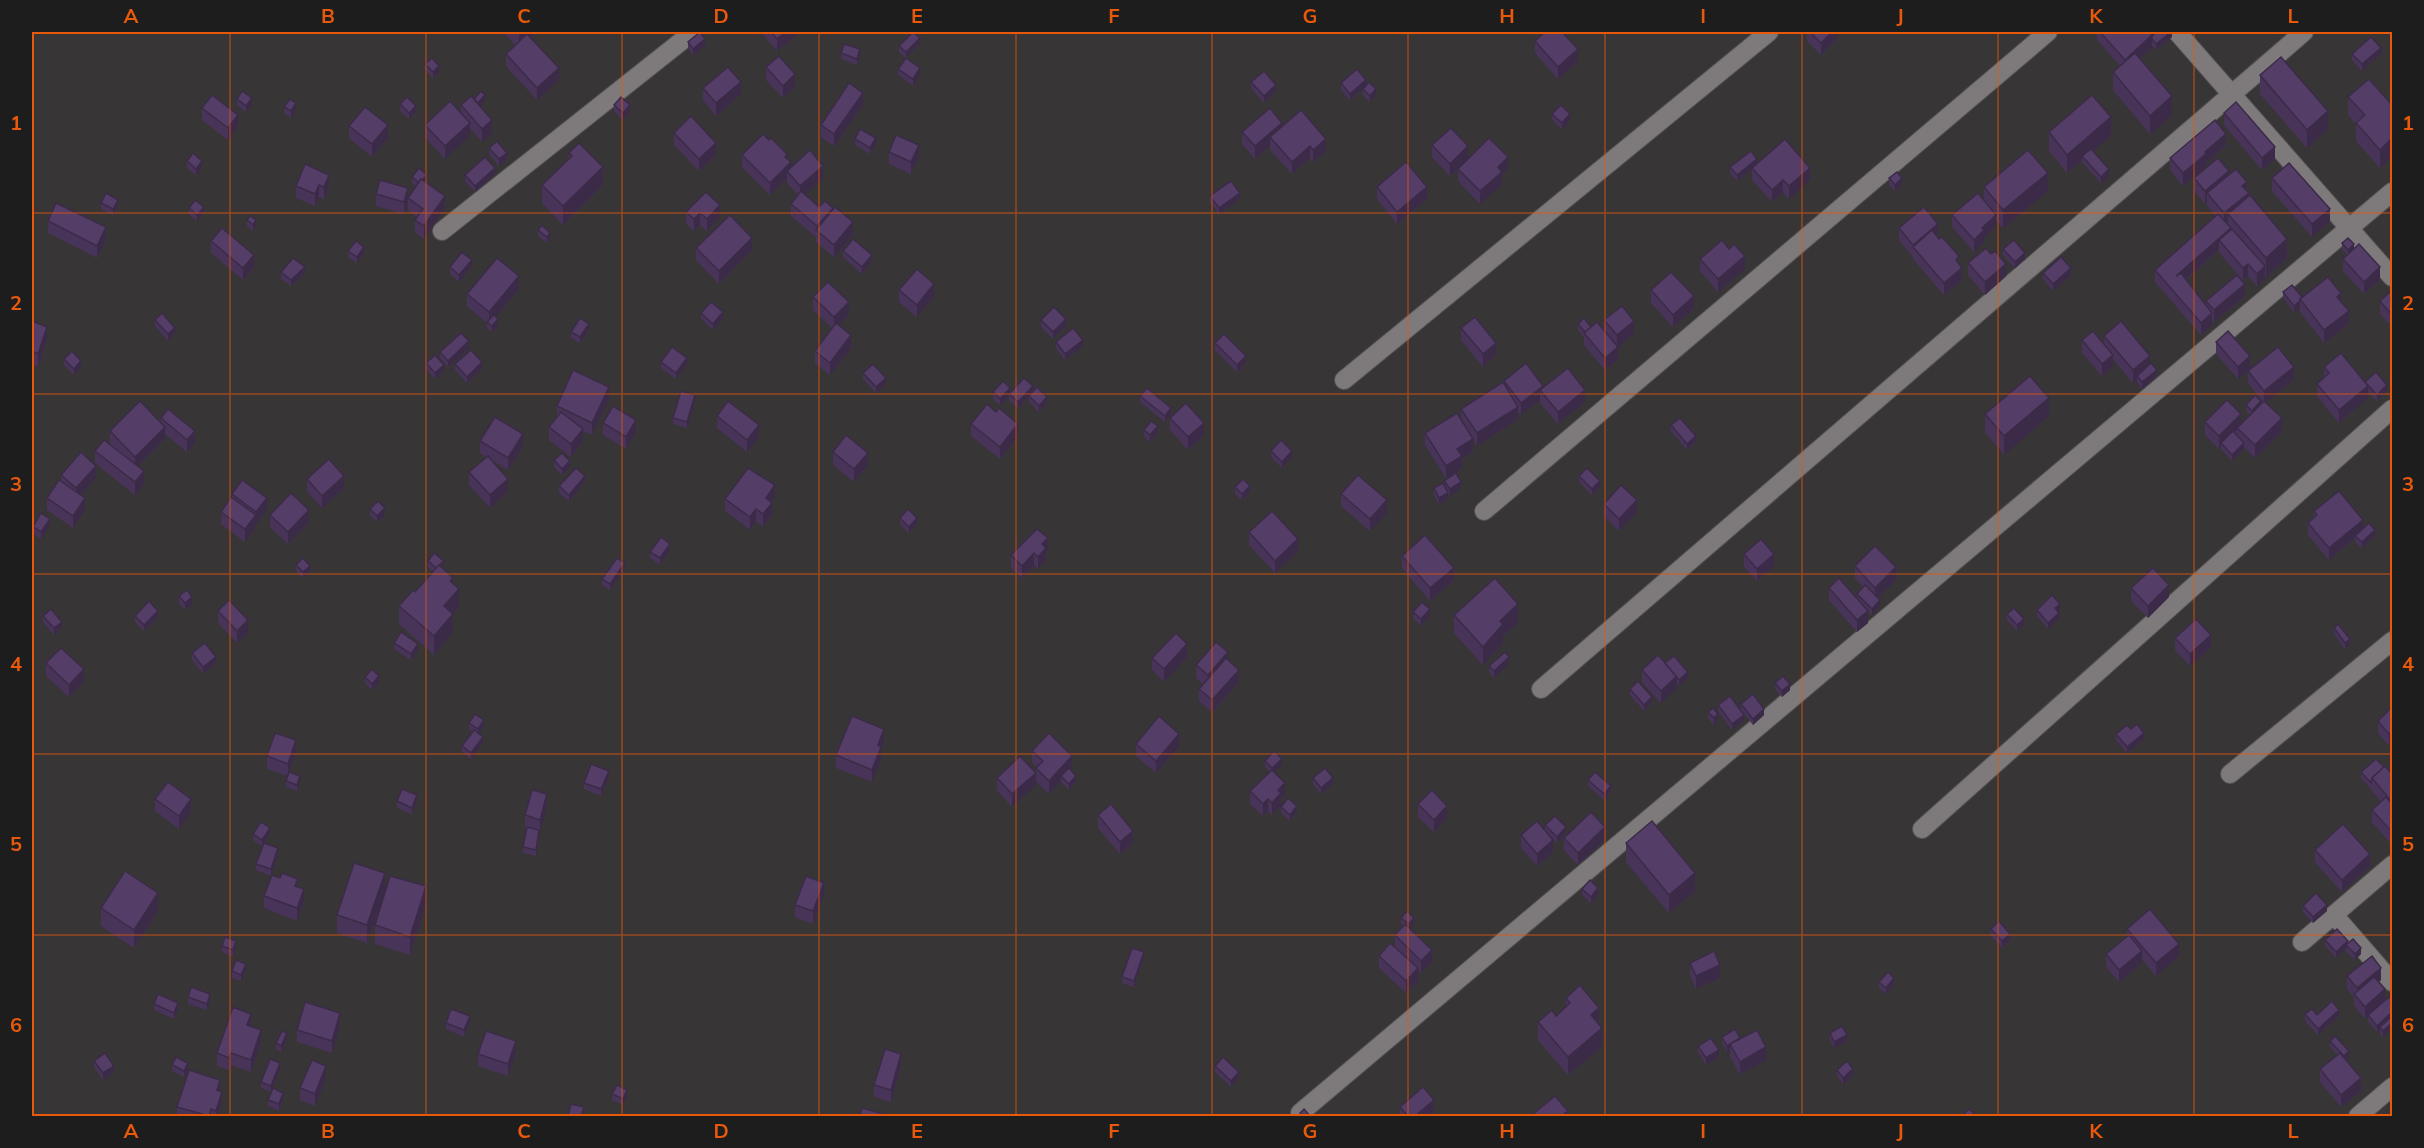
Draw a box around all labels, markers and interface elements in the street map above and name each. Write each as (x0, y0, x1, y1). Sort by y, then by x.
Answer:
text: A (124, 3, 139, 28)
text: B (321, 3, 335, 28)
text: C (517, 3, 531, 28)
text: D (713, 3, 729, 28)
text: E (911, 3, 923, 28)
text: F (1108, 3, 1120, 28)
text: G (1303, 3, 1317, 28)
text: H (1499, 3, 1515, 28)
text: I (1700, 3, 1706, 28)
text: J (1896, 3, 1904, 28)
text: K (2089, 3, 2103, 28)
text: L (2287, 3, 2299, 28)
text: 1 (10, 110, 22, 135)
text: 1 (2402, 110, 2414, 135)
text: 2 (10, 290, 22, 315)
text: 2 (2402, 290, 2414, 315)
text: 3 (10, 471, 22, 496)
text: 3 (2402, 471, 2414, 496)
text: 4 (10, 651, 22, 676)
text: 4 (2402, 651, 2414, 676)
text: 5 (10, 831, 22, 856)
text: 5 (2402, 831, 2414, 856)
text: 6 (10, 1012, 22, 1037)
text: 6 (2402, 1012, 2414, 1037)
text: A (124, 1118, 139, 1143)
text: B (321, 1118, 335, 1143)
text: C (517, 1118, 531, 1143)
text: D (713, 1118, 729, 1143)
text: E (911, 1118, 923, 1143)
text: F (1108, 1118, 1120, 1143)
text: G (1303, 1118, 1317, 1143)
text: H (1499, 1118, 1515, 1143)
text: I (1700, 1118, 1706, 1143)
text: J (1896, 1118, 1904, 1143)
text: K (2089, 1118, 2103, 1143)
text: L (2287, 1118, 2299, 1143)

